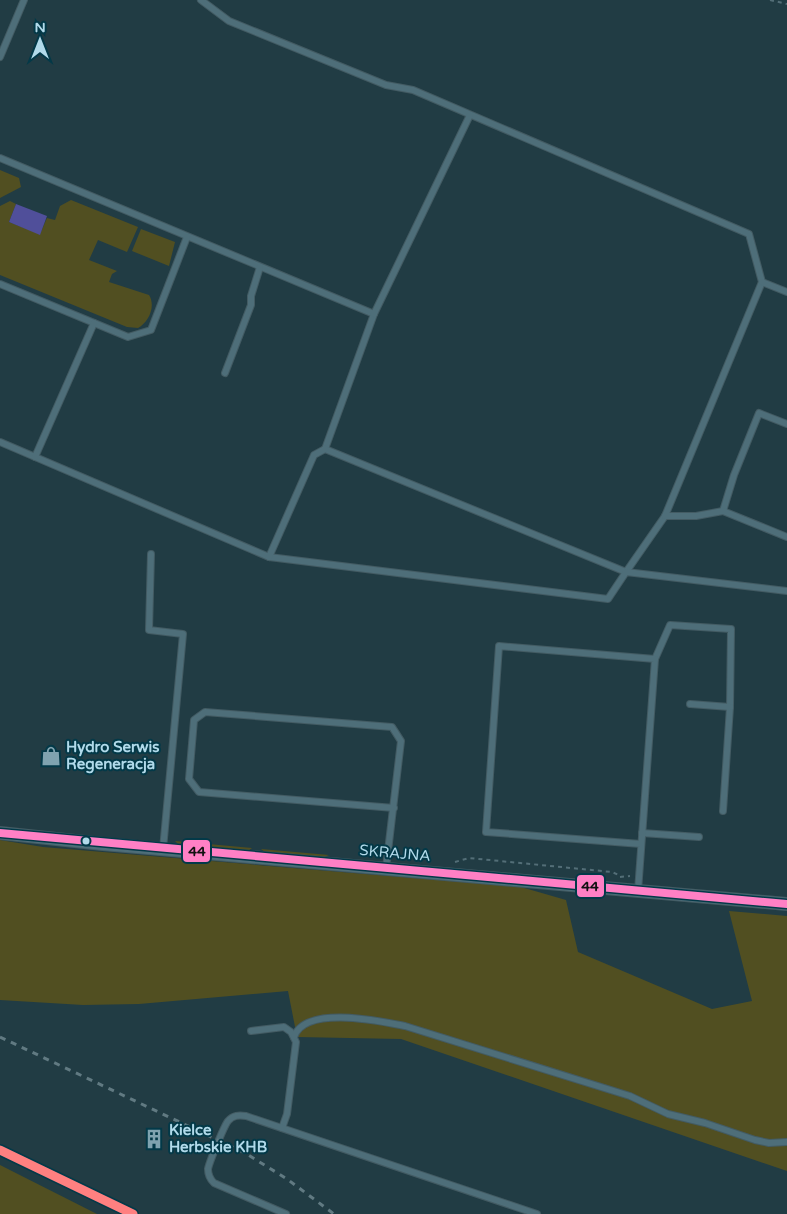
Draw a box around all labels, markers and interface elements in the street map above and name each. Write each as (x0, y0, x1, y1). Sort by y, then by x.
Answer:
north arrow (15, 15, 65, 65)
text: N (34, 19, 46, 36)
place label: Hydro Serwis Regeneracja (66, 738, 159, 774)
shop icon: Hydro Serwis Regeneracja (40, 745, 62, 767)
unlabelled marker (81, 836, 91, 846)
line badge: 44 (182, 839, 211, 863)
street label: SKRAJNA (359, 841, 431, 865)
text: 44 (188, 843, 206, 860)
line badge: 44 (576, 874, 605, 898)
text: 44 (581, 878, 599, 895)
place label: Kielce Herbskie KHB (169, 1121, 267, 1156)
building icon: Kielce Herbskie KHB (143, 1128, 165, 1150)

